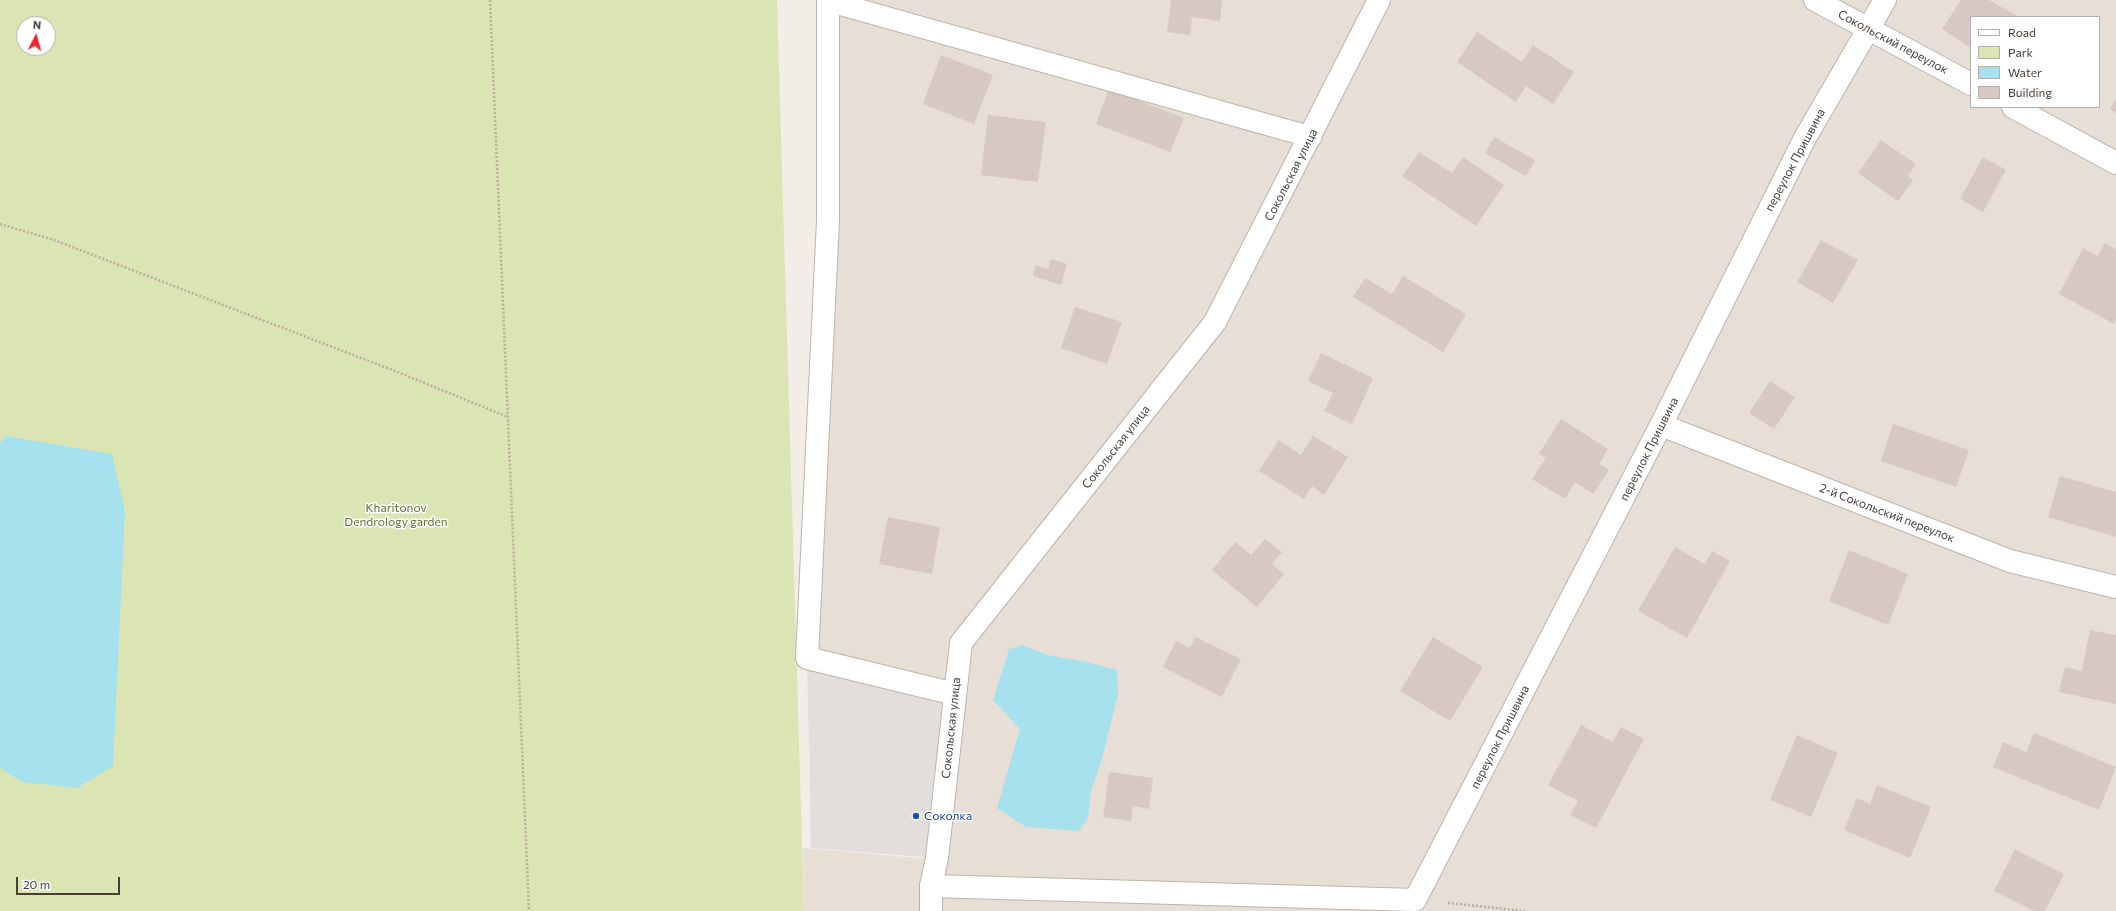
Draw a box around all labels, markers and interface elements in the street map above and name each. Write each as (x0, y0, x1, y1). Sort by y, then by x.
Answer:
street label: Сокольский переулок (1835, 7, 1951, 77)
north arrow (16, 16, 56, 56)
legend (1970, 16, 2100, 108)
text: N (32, 18, 42, 31)
text: Road (2008, 25, 2036, 39)
text: Park (2008, 45, 2033, 59)
text: Water (2008, 65, 2042, 79)
text: Building (2008, 85, 2052, 99)
street label: переулок Пришвина (1762, 106, 1828, 214)
street label: Сокольская улица (1261, 126, 1321, 224)
street label: переулок Пришвина (1617, 395, 1681, 503)
street label: Сокольская улица (1079, 402, 1153, 492)
street label: 2-й Сокольский переулок (1817, 481, 1957, 545)
park label: Kharitonov Dendrology garden (344, 501, 448, 529)
street label: Сокольская улица (939, 677, 963, 779)
street label: переулок Пришвина (1468, 683, 1532, 791)
place label: Соколка (924, 809, 972, 823)
marker: Соколка (911, 811, 921, 821)
scale bar (18, 869, 122, 895)
text: 20 m (23, 877, 50, 891)

